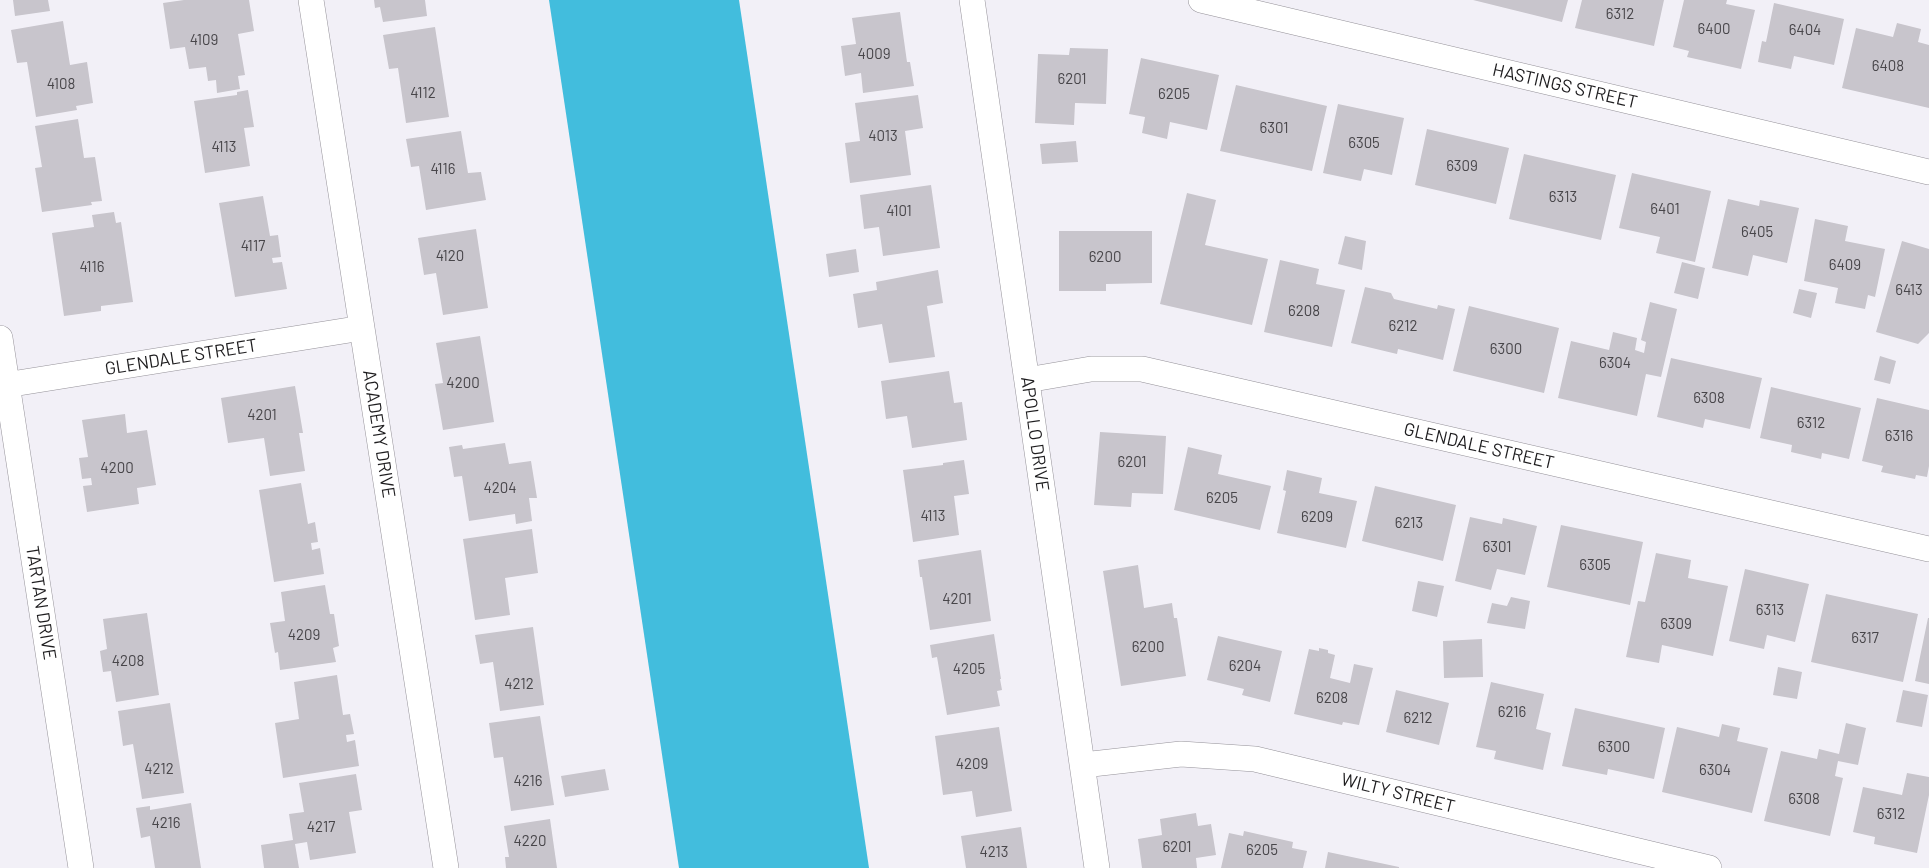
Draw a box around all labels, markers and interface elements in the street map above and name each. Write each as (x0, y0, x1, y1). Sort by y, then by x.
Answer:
house number: 6312 (1606, 5, 1634, 23)
house number: 6400 (1698, 20, 1730, 38)
house number: 6404 (1789, 21, 1821, 39)
house number: 4109 (190, 31, 218, 49)
house number: 4009 (857, 45, 891, 63)
house number: 6408 (1872, 57, 1904, 75)
street label: HASTINGS STREET (1490, 59, 1640, 113)
house number: 6201 (1057, 70, 1087, 88)
house number: 4108 (47, 75, 75, 93)
house number: 4112 (410, 84, 436, 102)
house number: 6205 (1158, 85, 1190, 103)
house number: 6301 (1260, 119, 1288, 137)
house number: 4013 (868, 127, 898, 145)
house number: 6305 (1348, 134, 1380, 152)
house number: 4113 (211, 138, 237, 156)
house number: 6309 (1446, 157, 1478, 175)
house number: 4116 (430, 160, 456, 178)
house number: 6313 (1549, 188, 1577, 206)
house number: 6401 (1650, 200, 1680, 218)
house number: 4101 (886, 202, 912, 220)
house number: 6405 (1741, 223, 1773, 241)
house number: 4117 (241, 237, 265, 255)
house number: 4120 (436, 247, 464, 265)
house number: 6200 (1089, 248, 1121, 266)
house number: 6409 (1829, 256, 1861, 274)
house number: 4116 (79, 258, 105, 276)
house number: 6413 (1895, 281, 1923, 299)
house number: 6208 (1288, 302, 1320, 320)
house number: 6212 (1389, 317, 1417, 335)
street label: GLENDALE STREET (103, 334, 259, 380)
house number: 6300 (1490, 340, 1522, 358)
house number: 6304 (1599, 354, 1631, 372)
street label: ACADEMY DRIVE (358, 368, 400, 500)
house number: 4200 (446, 374, 480, 392)
street label: APOLLO DRIVE (1016, 375, 1054, 493)
house number: 6308 (1693, 389, 1725, 407)
house number: 4201 (247, 406, 277, 424)
house number: 6312 (1797, 414, 1825, 432)
street label: GLENDALE STREET (1402, 418, 1556, 474)
house number: 6316 (1885, 427, 1913, 445)
house number: 6201 (1117, 453, 1147, 471)
house number: 4200 (100, 459, 134, 477)
house number: 4204 (483, 479, 517, 497)
house number: 6205 (1206, 489, 1238, 507)
house number: 4113 (920, 507, 946, 525)
house number: 6209 (1301, 508, 1333, 526)
house number: 6213 (1395, 514, 1423, 532)
house number: 6301 (1483, 538, 1511, 556)
street label: TARTAN DRIVE (21, 544, 61, 662)
house number: 6305 (1579, 556, 1611, 574)
house number: 4201 (942, 590, 972, 608)
house number: 6313 (1756, 601, 1784, 619)
house number: 6309 (1660, 615, 1692, 633)
house number: 4209 (288, 626, 320, 644)
house number: 6317 (1851, 629, 1879, 647)
house number: 6200 (1132, 638, 1164, 656)
house number: 4208 (112, 652, 144, 670)
house number: 6204 (1229, 657, 1261, 675)
house number: 4205 (953, 660, 985, 678)
house number: 4212 (504, 675, 534, 693)
house number: 6208 (1316, 689, 1348, 707)
house number: 6216 (1498, 703, 1526, 721)
house number: 6212 (1404, 709, 1432, 727)
house number: 6300 (1598, 738, 1630, 756)
house number: 4209 (956, 755, 988, 773)
house number: 4212 (144, 760, 174, 778)
house number: 6304 (1699, 761, 1731, 779)
street label: WILTY STREET (1339, 768, 1457, 818)
house number: 4216 (513, 772, 543, 790)
house number: 6308 (1788, 790, 1820, 808)
house number: 6312 (1877, 805, 1905, 823)
house number: 4216 (151, 814, 181, 832)
house number: 4217 (307, 818, 335, 836)
house number: 4220 (514, 832, 546, 850)
house number: 6201 (1162, 838, 1192, 856)
house number: 6205 (1246, 841, 1278, 859)
house number: 4213 (979, 843, 1009, 861)

